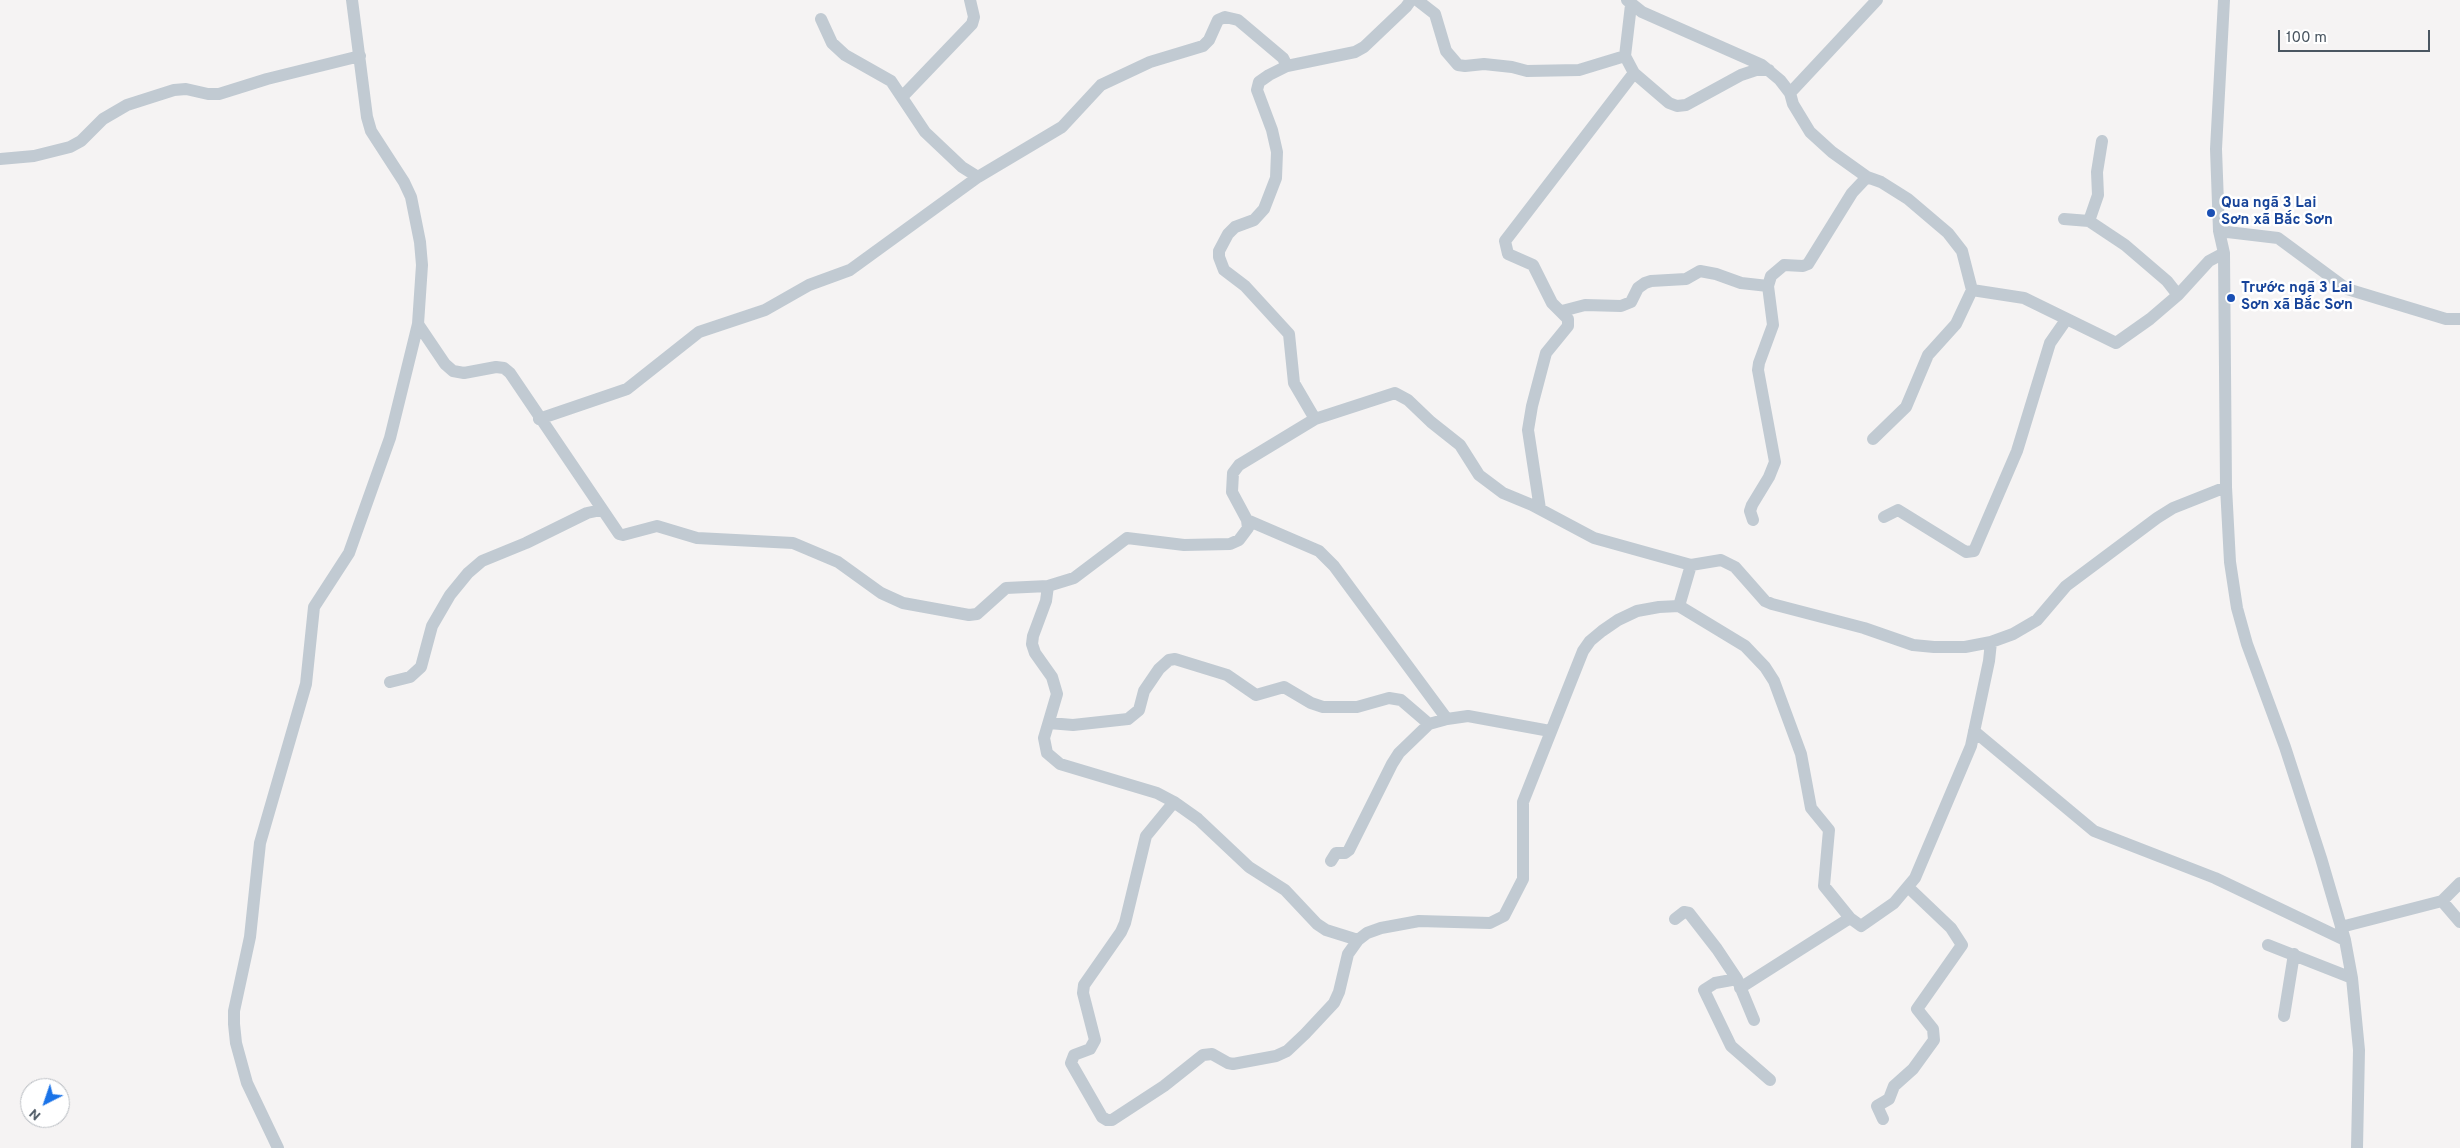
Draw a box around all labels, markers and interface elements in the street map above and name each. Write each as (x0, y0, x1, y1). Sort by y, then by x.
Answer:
scale bar (2280, 20, 2432, 52)
text: 100 m (2286, 29, 2327, 48)
place label: Qua ngã 3 Lai Sơn xã Bắc Sơn (2221, 195, 2333, 230)
marker: Qua ngã 3 Lai Sơn xã Bắc Sơn (2205, 207, 2217, 219)
place label: Trước ngã 3 Lai Sơn xã Bắc Sơn (2241, 280, 2353, 315)
marker: Trước ngã 3 Lai Sơn xã Bắc Sơn (2225, 292, 2237, 304)
north arrow (20, 1078, 70, 1128)
text: N (26, 1104, 45, 1124)

